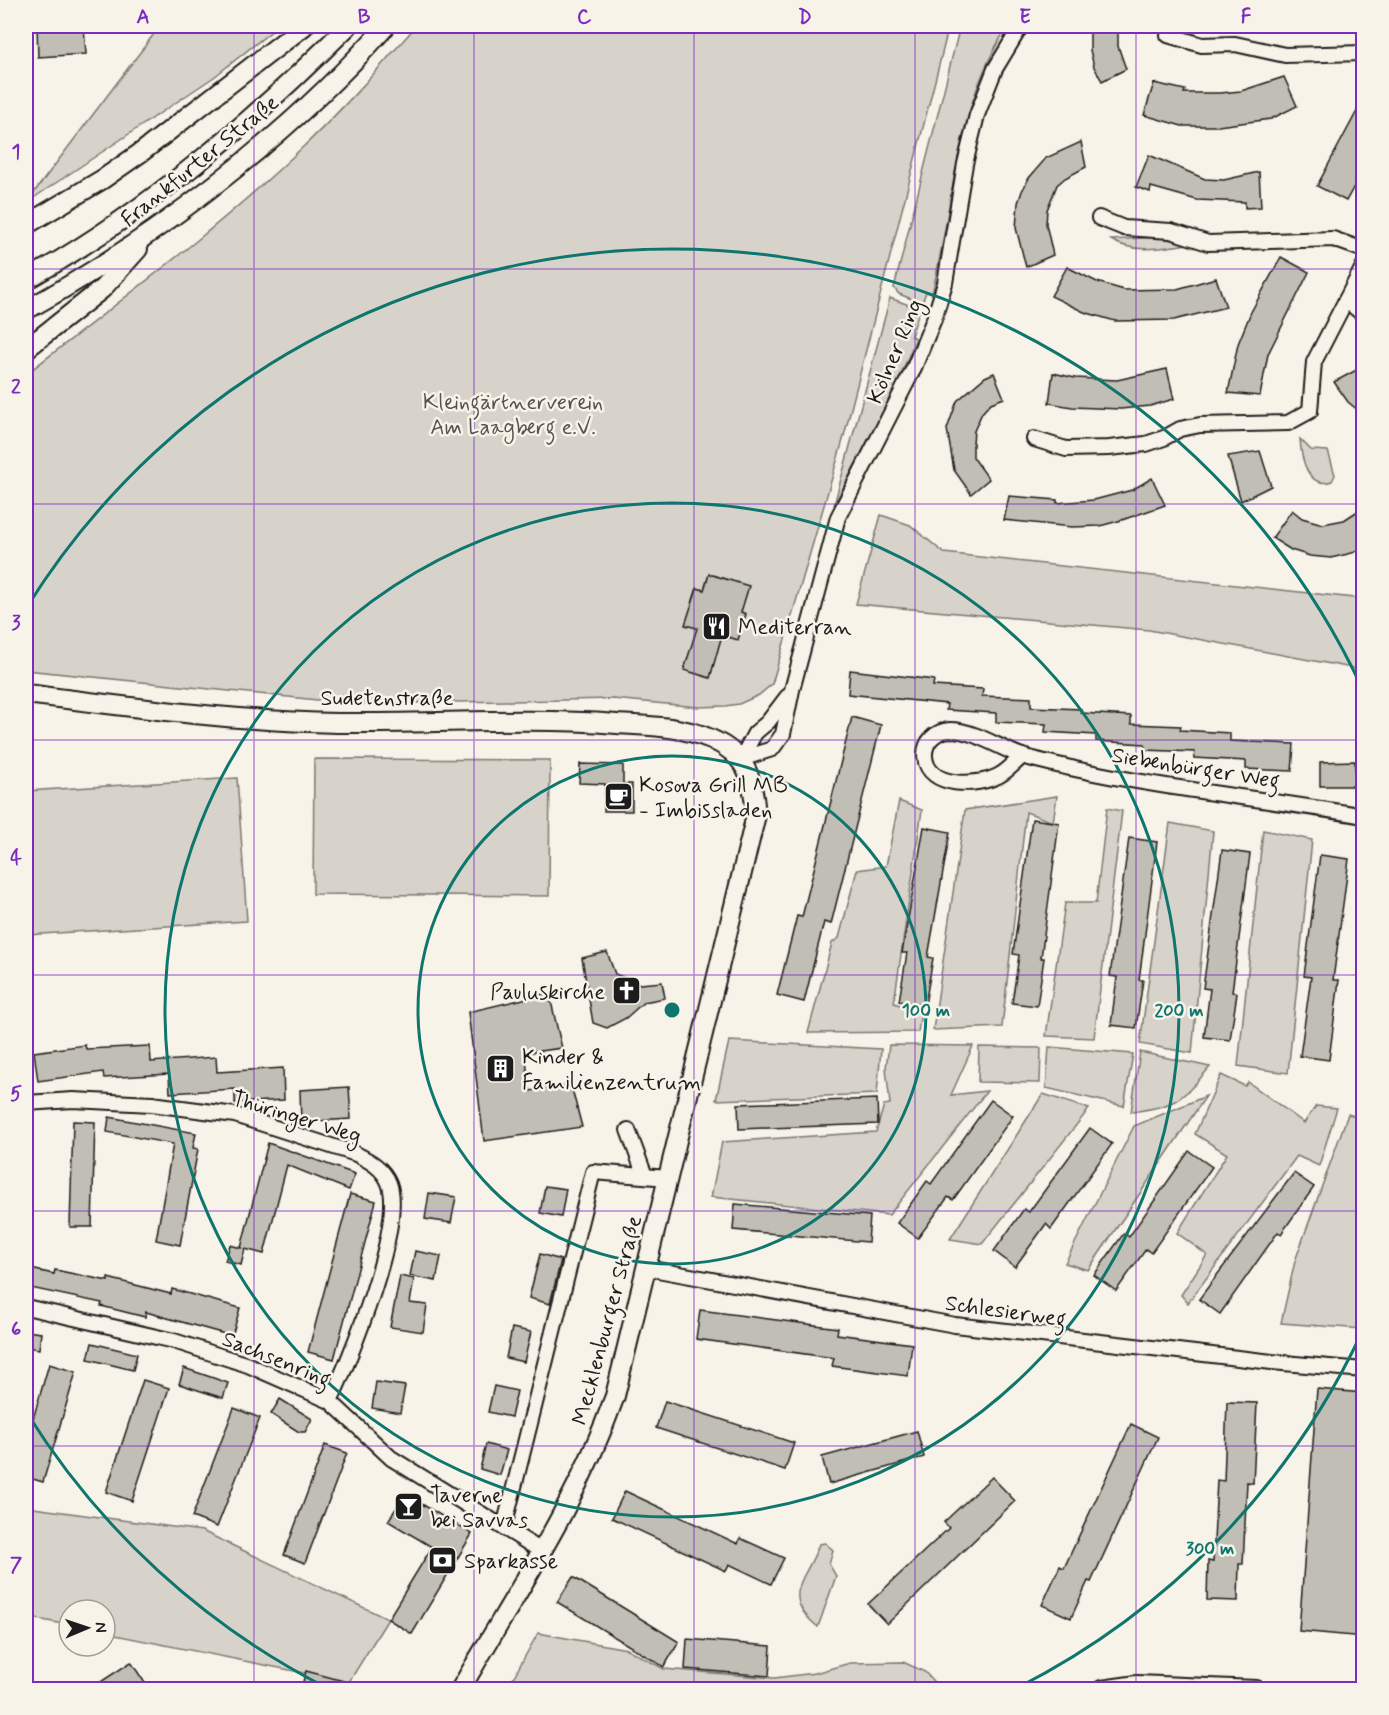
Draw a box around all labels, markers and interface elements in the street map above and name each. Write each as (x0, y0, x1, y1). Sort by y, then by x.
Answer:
text: A (136, 4, 150, 31)
text: B (358, 4, 371, 31)
text: C (577, 4, 592, 31)
text: D (798, 4, 812, 31)
text: E (1019, 4, 1031, 31)
text: F (1241, 4, 1252, 31)
street label: Frankfurter Straße (116, 89, 285, 234)
text: 1 (12, 139, 20, 166)
street label: Kölner Ring (861, 295, 933, 409)
text: 2 (11, 374, 21, 401)
park label: Kleingärtnerverein Am Laagberg e.V. (423, 389, 603, 445)
text: 3 (11, 610, 21, 637)
restaurant icon: Mediterran (701, 610, 733, 642)
place label: Mediterran (738, 614, 852, 642)
street label: Sudetenstraße (320, 685, 454, 713)
street label: Siebenbürger Weg (1109, 742, 1282, 799)
place label: Kosova Grill MB - Imbissladen (639, 772, 788, 825)
cafe icon: Kosova Grill MB - Imbissladen (602, 781, 634, 813)
text: 4 (10, 845, 22, 872)
church icon: Pauluskirche (610, 975, 642, 1007)
place label: Pauluskirche (490, 979, 605, 1007)
text: 100 m (902, 999, 950, 1023)
text: 200 m (1154, 999, 1204, 1023)
centre of rings (662, 1000, 682, 1020)
place label: Kinder & Familienzentrum (522, 1044, 701, 1097)
building icon: Kinder & Familienzentrum (485, 1053, 517, 1085)
text: 5 (10, 1081, 22, 1108)
street label: Thüringer Weg (227, 1085, 365, 1154)
street label: Mecklenburger Straße (566, 1213, 652, 1429)
street label: Schlesierweg (943, 1290, 1068, 1337)
text: 6 (11, 1316, 21, 1343)
street label: Sachsenring (217, 1325, 335, 1397)
place label: Taverne bei Savvas (430, 1482, 528, 1535)
bar icon: Taverne bei Savvas (393, 1491, 425, 1523)
text: 300 m (1186, 1537, 1234, 1561)
bank icon: Sparkasse (427, 1544, 459, 1576)
place label: Sparkasse (464, 1548, 558, 1576)
text: 7 (10, 1552, 22, 1579)
north arrow (57, 1598, 117, 1658)
text: N (90, 1622, 111, 1633)

